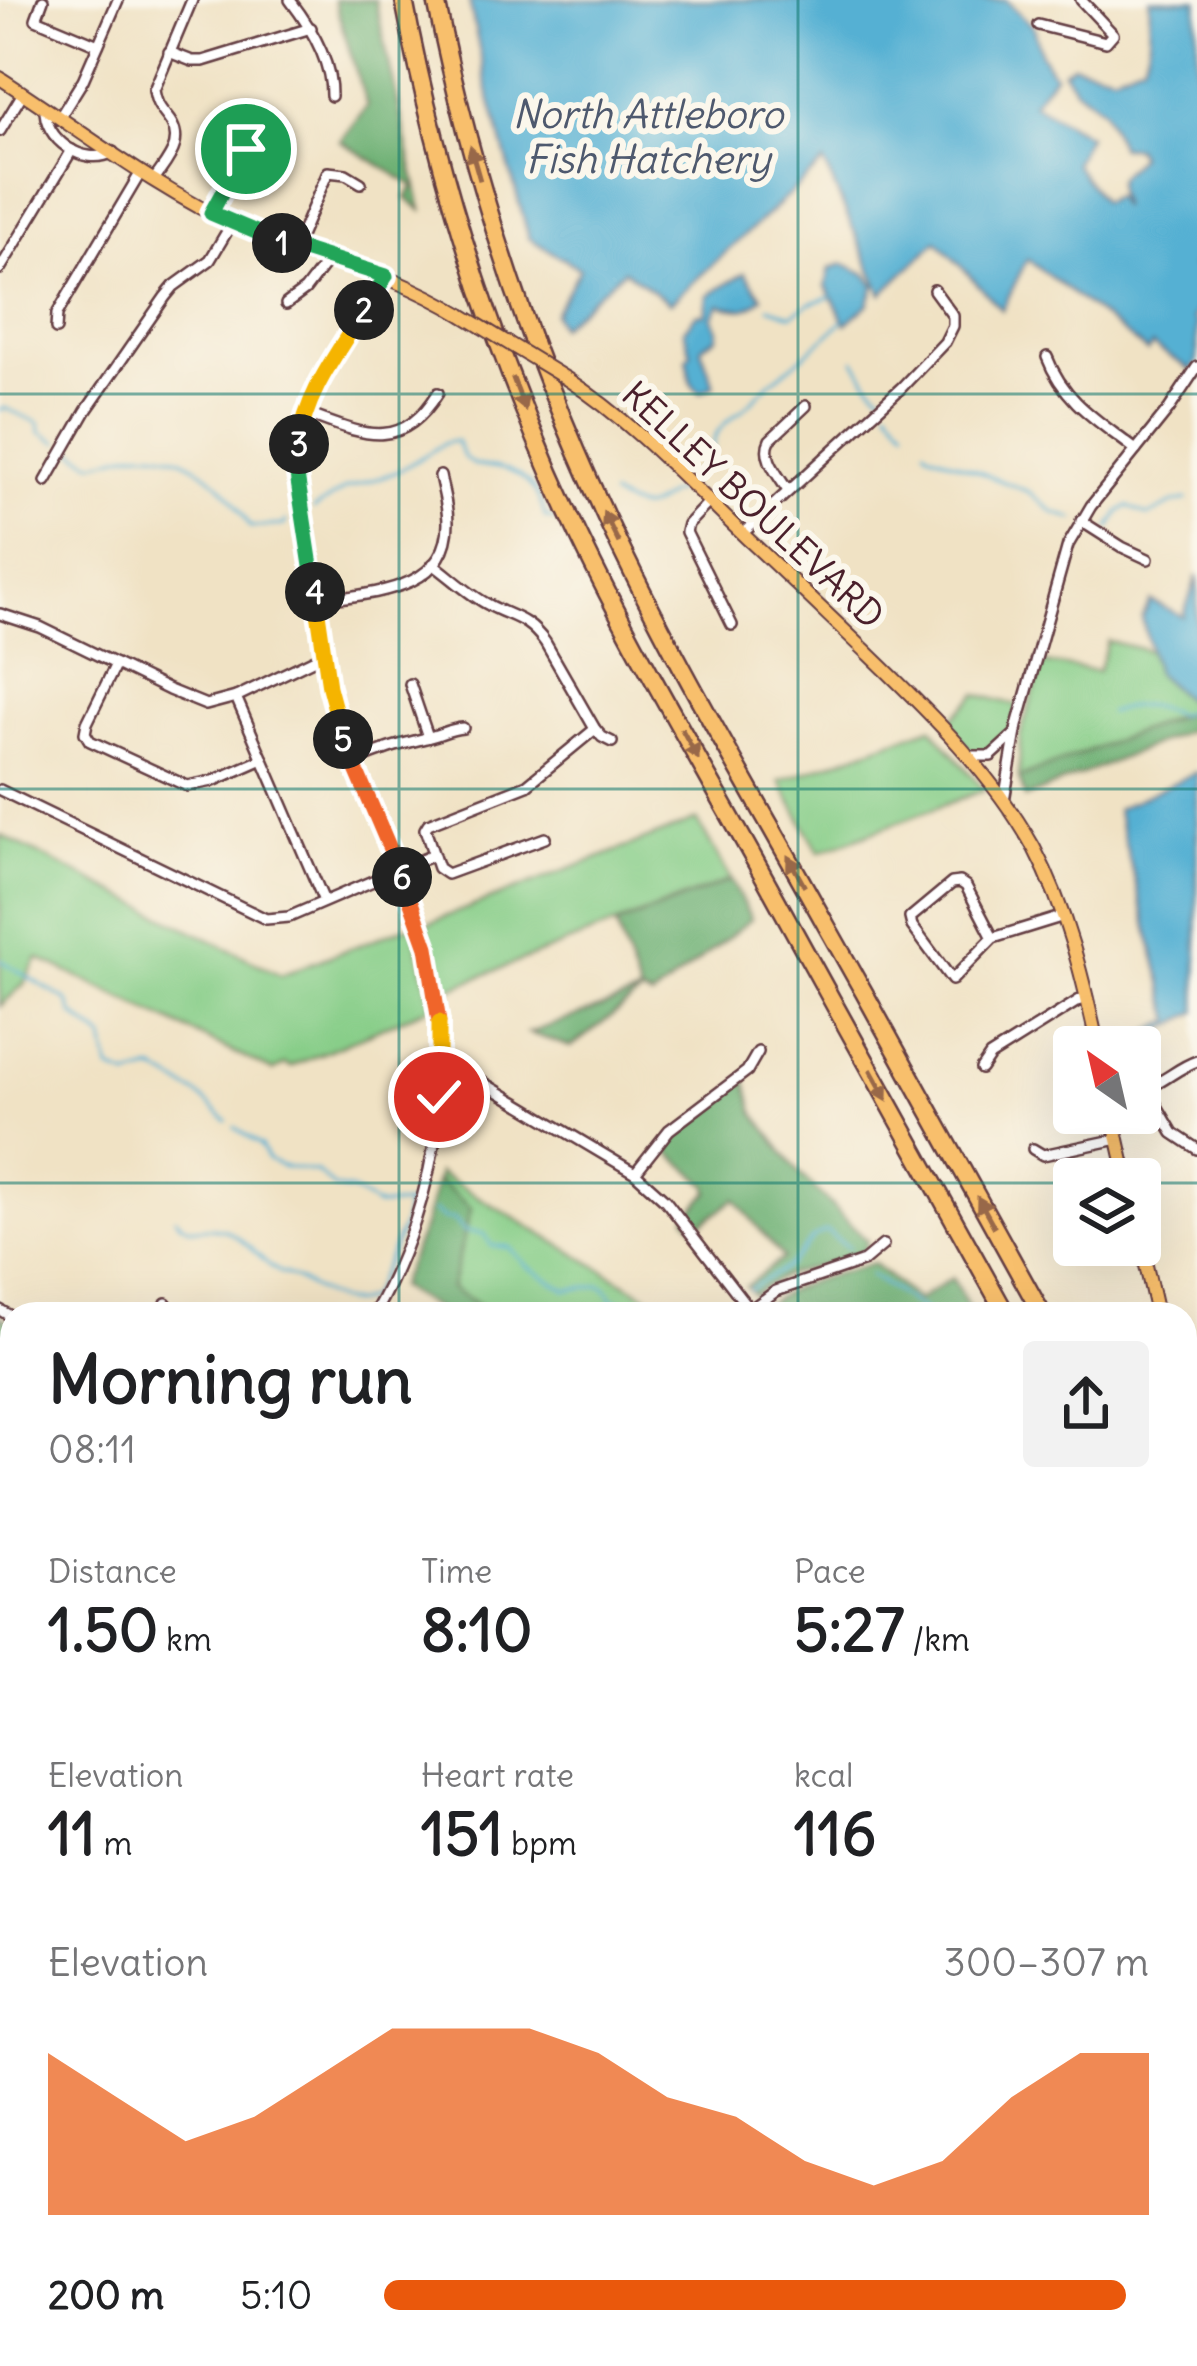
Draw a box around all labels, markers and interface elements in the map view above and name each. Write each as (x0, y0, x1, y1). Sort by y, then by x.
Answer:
water label: North Attleboro Fish Hatchery (512, 90, 786, 184)
pin (195, 98, 297, 200)
icon: arrive (213, 116, 279, 182)
one-way arrow (464, 144, 483, 181)
pin: 1 (252, 213, 312, 273)
text: 1 (275, 222, 289, 264)
pin: 2 (334, 280, 394, 340)
text: 2 (355, 289, 373, 331)
street label: KELLEY BOULEVARD (613, 372, 893, 638)
one-way arrow (510, 376, 529, 412)
pin: 3 (269, 414, 329, 474)
text: 3 (290, 423, 308, 465)
one-way arrow (601, 510, 621, 545)
pin: 4 (285, 562, 345, 622)
text: 4 (305, 571, 325, 613)
pin: 5 (313, 709, 373, 769)
text: 5 (334, 718, 352, 760)
one-way arrow (678, 727, 699, 761)
pin: 6 (372, 847, 432, 907)
one-way arrow (786, 854, 807, 888)
text: 6 (392, 856, 412, 898)
north arrow (1053, 1026, 1161, 1134)
map controls (1053, 1026, 1161, 1266)
pin (388, 1046, 490, 1148)
icon: check (406, 1064, 472, 1130)
one-way arrow (868, 1068, 889, 1102)
button: layers (1053, 1158, 1161, 1266)
one-way arrow (976, 1195, 997, 1228)
text: Morning run (48, 1338, 412, 1421)
button: share (1023, 1341, 1149, 1467)
text: 08:11 (48, 1425, 136, 1474)
text: Distance (48, 1550, 177, 1592)
text: Time (421, 1550, 492, 1592)
text: Pace (794, 1550, 866, 1592)
text: 1.50 (48, 1592, 158, 1667)
text: 8:10 (421, 1592, 532, 1667)
text: 5:27 (794, 1592, 904, 1667)
text: km (158, 1618, 212, 1660)
text: /km (904, 1618, 970, 1660)
text: Elevation (48, 1754, 183, 1796)
text: Heart rate (421, 1754, 574, 1796)
text: kcal (794, 1754, 853, 1796)
text: 11 (48, 1796, 96, 1871)
text: 151 (421, 1796, 503, 1871)
text: 116 (794, 1796, 876, 1871)
text: m (96, 1822, 132, 1864)
text: bpm (503, 1822, 577, 1864)
text: Elevation (48, 1938, 208, 1987)
text: 300–307 m (944, 1938, 1149, 1987)
text: 200 m (48, 2271, 164, 2320)
text: 5:10 (240, 2271, 312, 2320)

